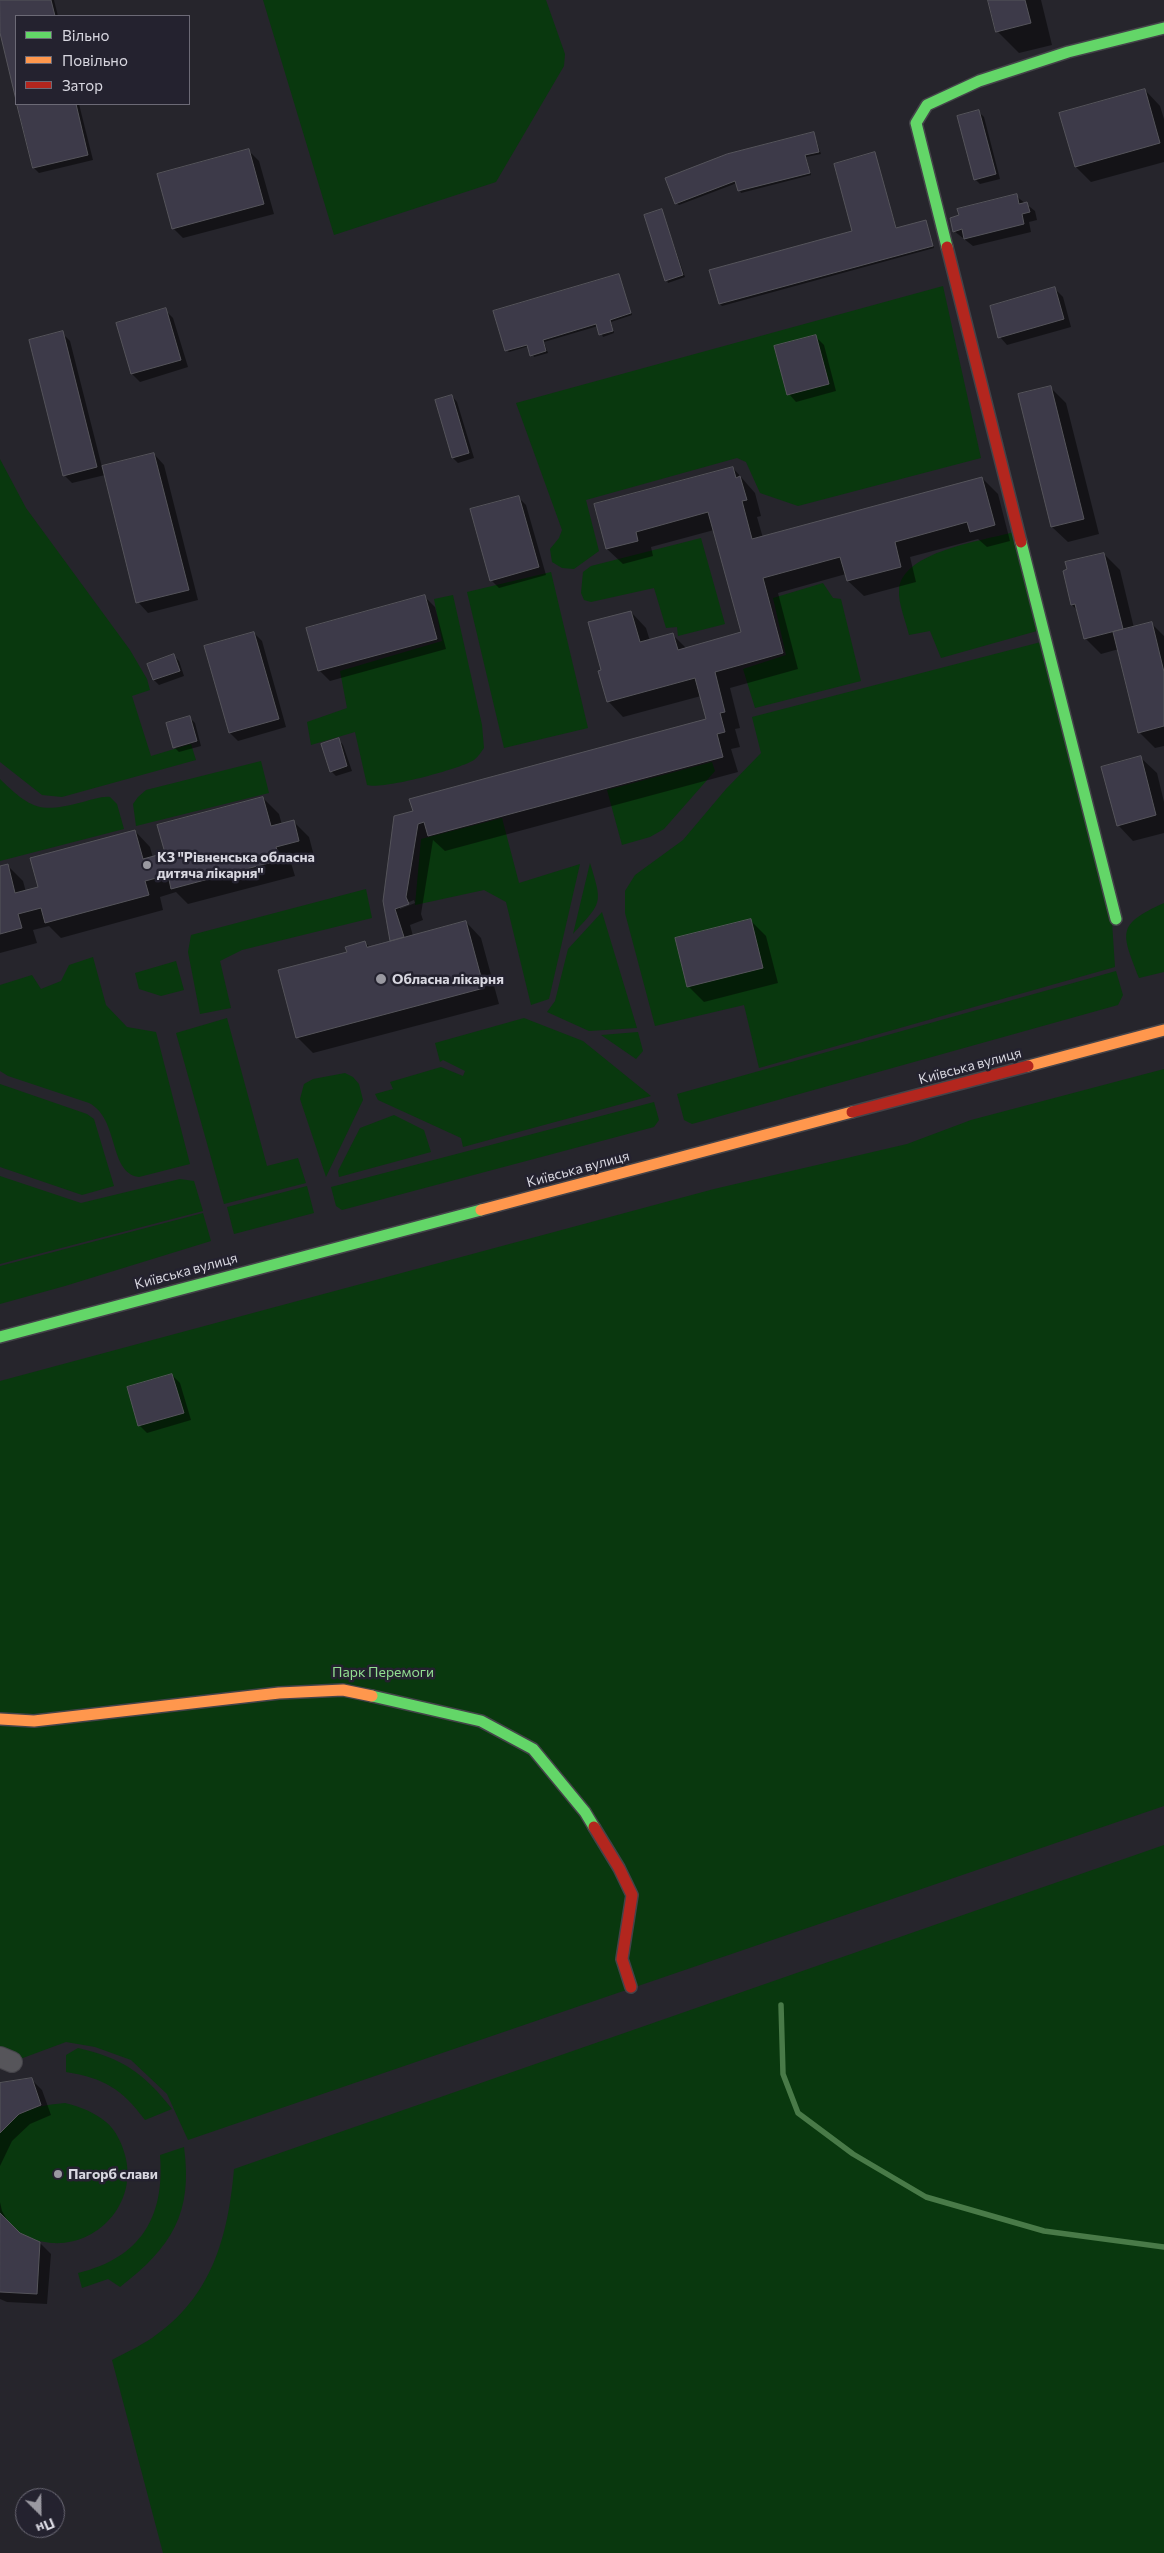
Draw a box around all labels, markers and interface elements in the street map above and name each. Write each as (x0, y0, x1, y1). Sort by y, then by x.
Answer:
legend (15, 15, 190, 105)
text: Вільно (62, 26, 109, 44)
text: Повільно (62, 51, 128, 69)
text: Затор (62, 76, 103, 94)
place label: КЗ "Рівненська обласна дитяча лікарня" (157, 849, 315, 882)
marker: КЗ "Рівненська обласна дитяча лікарня" (141, 859, 153, 871)
place label: Обласна лікарня (392, 971, 504, 987)
marker: Обласна лікарня (374, 972, 388, 986)
street label: Київська вулиця (917, 1044, 1023, 1088)
street label: Київська вулиця (525, 1147, 631, 1191)
street label: Київська вулиця (133, 1249, 239, 1293)
park label: Парк Перемоги (332, 1664, 434, 1680)
place label: Пагорб слави (68, 2166, 158, 2182)
marker: Пагорб слави (52, 2168, 64, 2180)
north arrow (15, 2488, 65, 2538)
text: Пн (34, 2515, 58, 2538)

